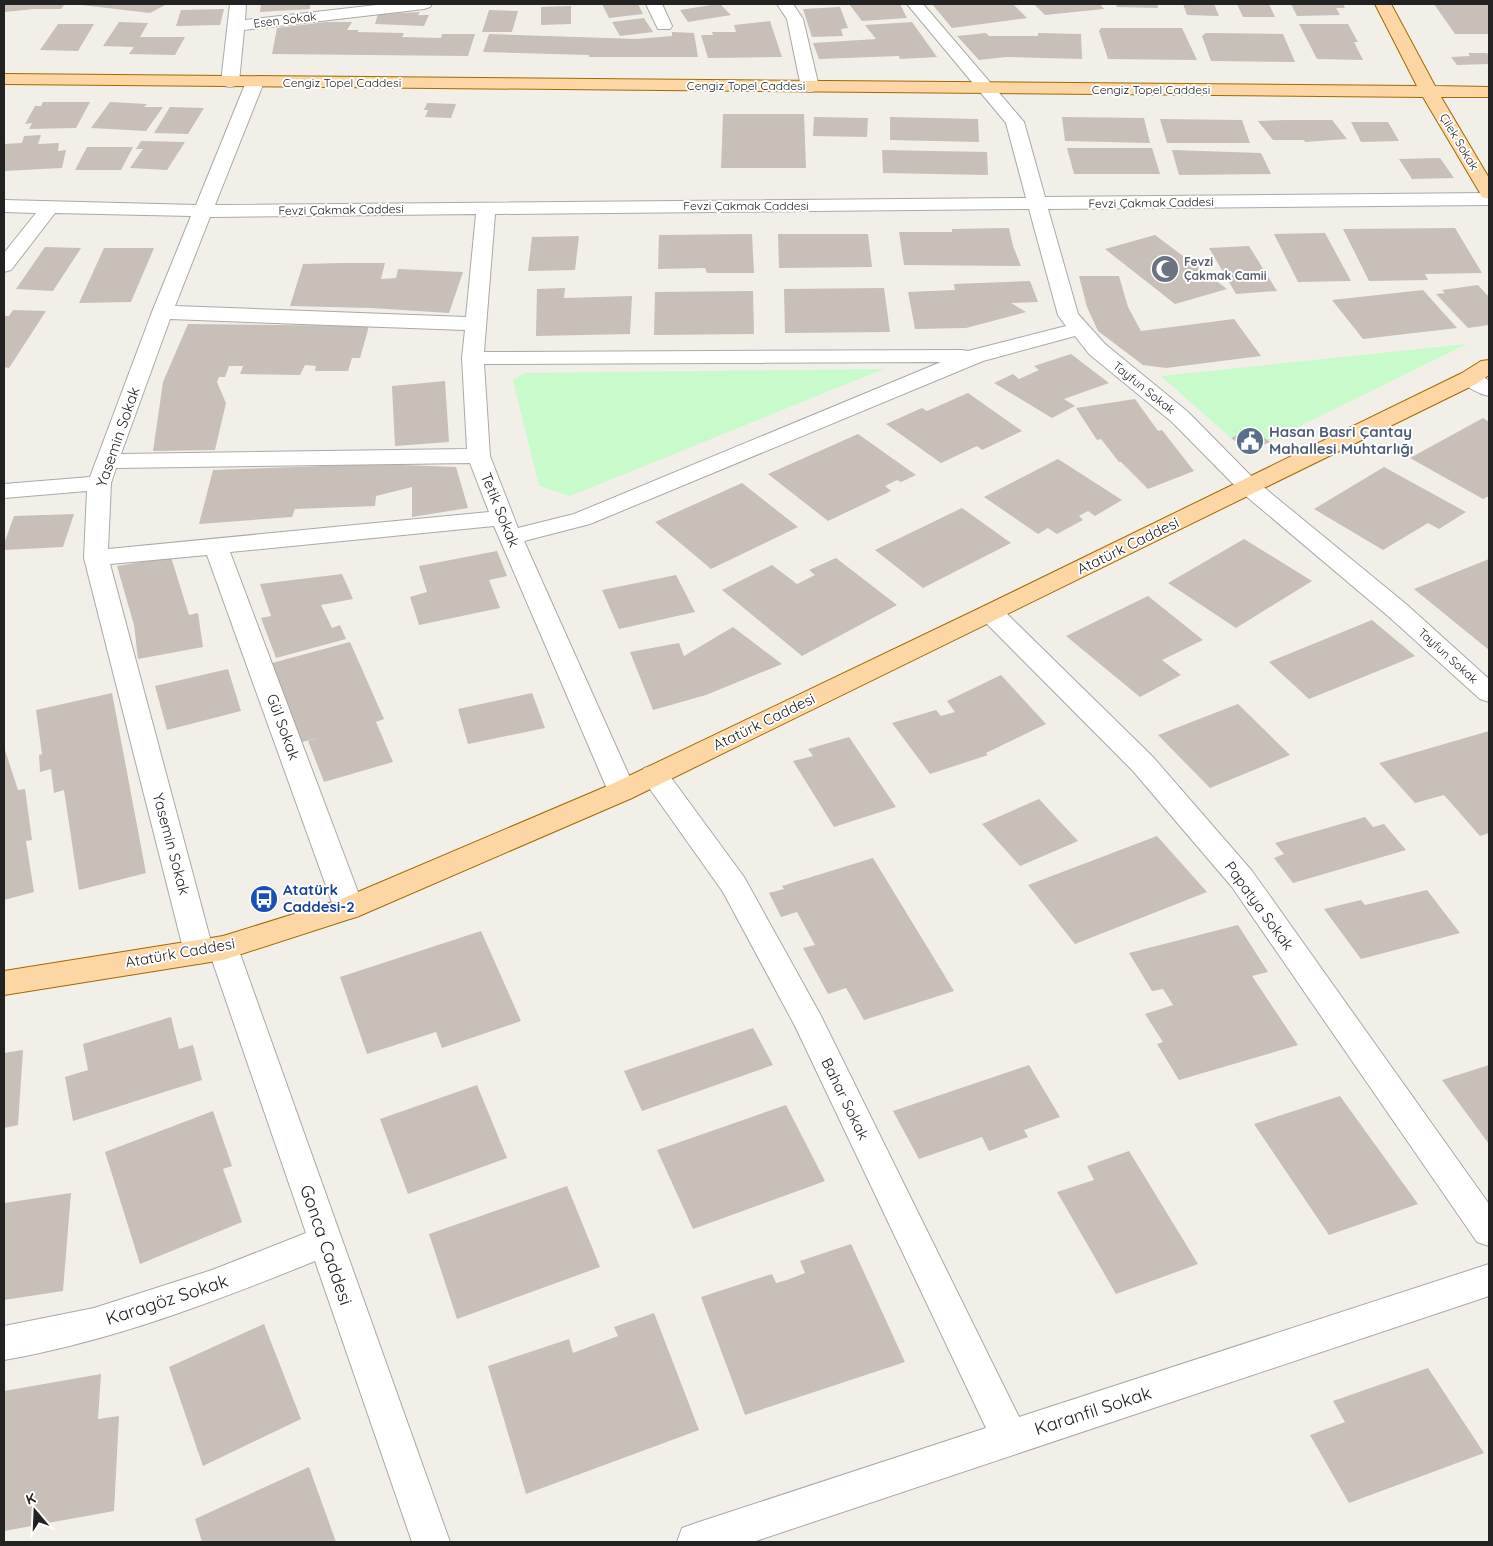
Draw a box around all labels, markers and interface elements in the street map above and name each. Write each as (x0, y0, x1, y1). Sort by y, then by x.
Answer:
street label: Esen Sokak (253, 8, 317, 31)
street label: Cengiz Topel Caddesi (283, 75, 401, 90)
street label: Cengiz Topel Caddesi (687, 78, 805, 93)
street label: Cengiz Topel Caddesi (1092, 82, 1210, 97)
street label: Çilek Sokak (1437, 111, 1482, 173)
street label: Fevzi Çakmak Caddesi (1088, 194, 1214, 211)
street label: Fevzi Çakmak Caddesi (683, 198, 809, 213)
street label: Fevzi Çakmak Caddesi (278, 201, 404, 218)
mosque icon: Fevzi Çakmak Camii (1150, 254, 1180, 284)
place label: Fevzi Çakmak Camii (1184, 254, 1267, 283)
street label: Tayfun Sokak (1110, 358, 1178, 417)
street label: Yasemin Sokak (91, 384, 144, 489)
place label: Hasan Basri Çantay Mahallesi Muhtarlığı (1269, 422, 1413, 458)
public building icon: Hasan Basri Çantay Mahallesi Muhtarlığı (1235, 426, 1265, 456)
street label: Tetik Sokak (477, 470, 524, 550)
street label: Atatürk Caddesi (1074, 513, 1182, 578)
street label: Tayfun Sokak (1415, 625, 1481, 686)
street label: Atatürk Caddesi (710, 689, 818, 754)
street label: Gül Sokak (263, 691, 304, 763)
street label: Yasemin Sokak (149, 791, 194, 897)
street label: Papatya Sokak (1221, 857, 1298, 954)
place label: Atatürk Caddesi-2 (283, 880, 355, 916)
bus stop icon: Atatürk Caddesi-2 (249, 884, 279, 914)
street label: Atatürk Caddesi (124, 934, 236, 972)
street label: Bahar Sokak (817, 1055, 873, 1143)
street label: Gonca Caddesi (295, 1182, 358, 1308)
street label: Karagöz Sokak (103, 1269, 231, 1330)
street label: Karanfil Sokak (1031, 1381, 1154, 1440)
north arrow (10, 1486, 60, 1536)
text: K (24, 1489, 38, 1509)

